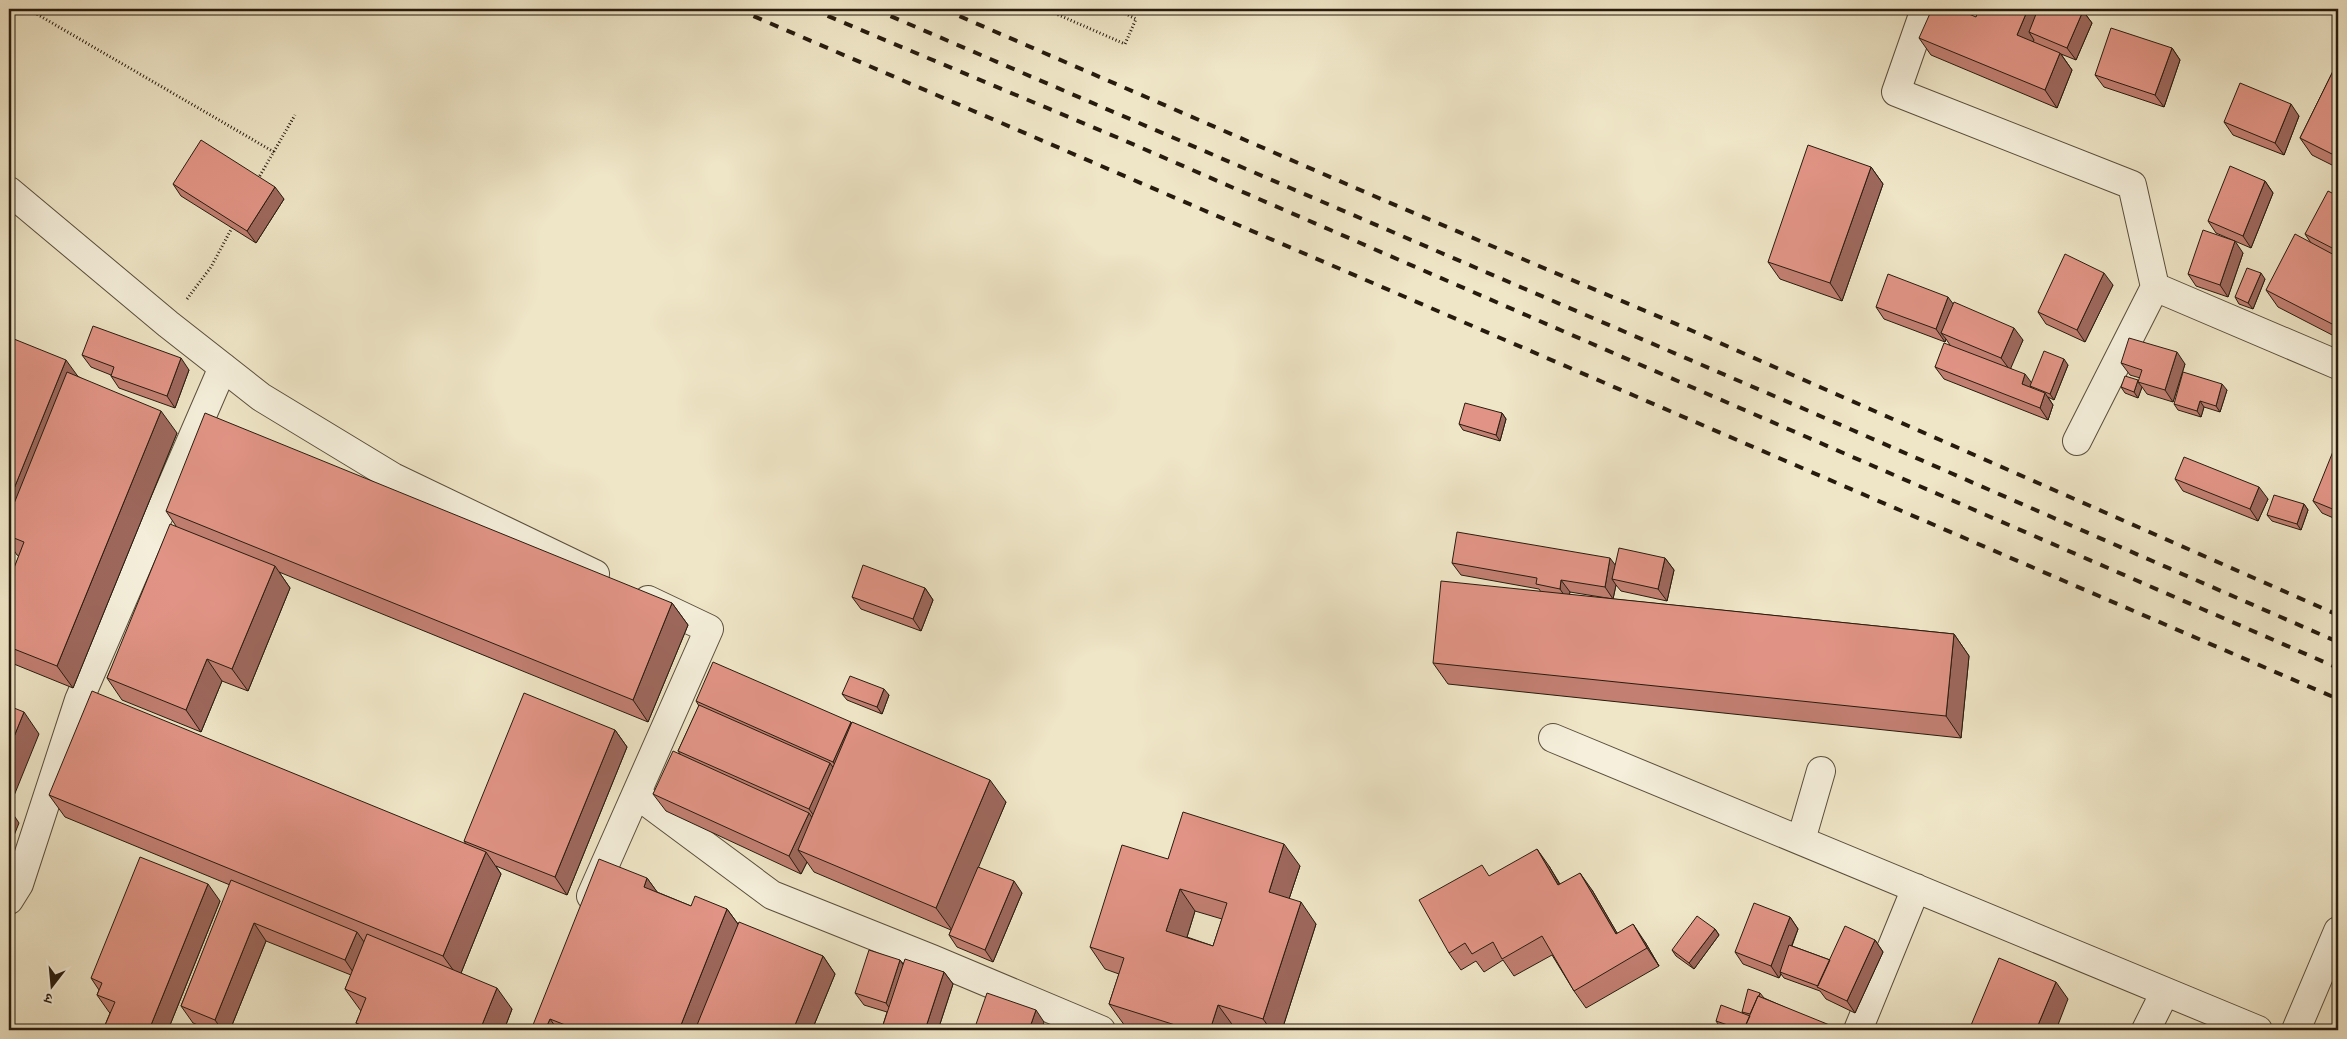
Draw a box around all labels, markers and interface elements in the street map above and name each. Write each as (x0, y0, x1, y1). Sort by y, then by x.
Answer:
north arrow (28, 962, 78, 1012)
text: उ (42, 988, 56, 1007)

